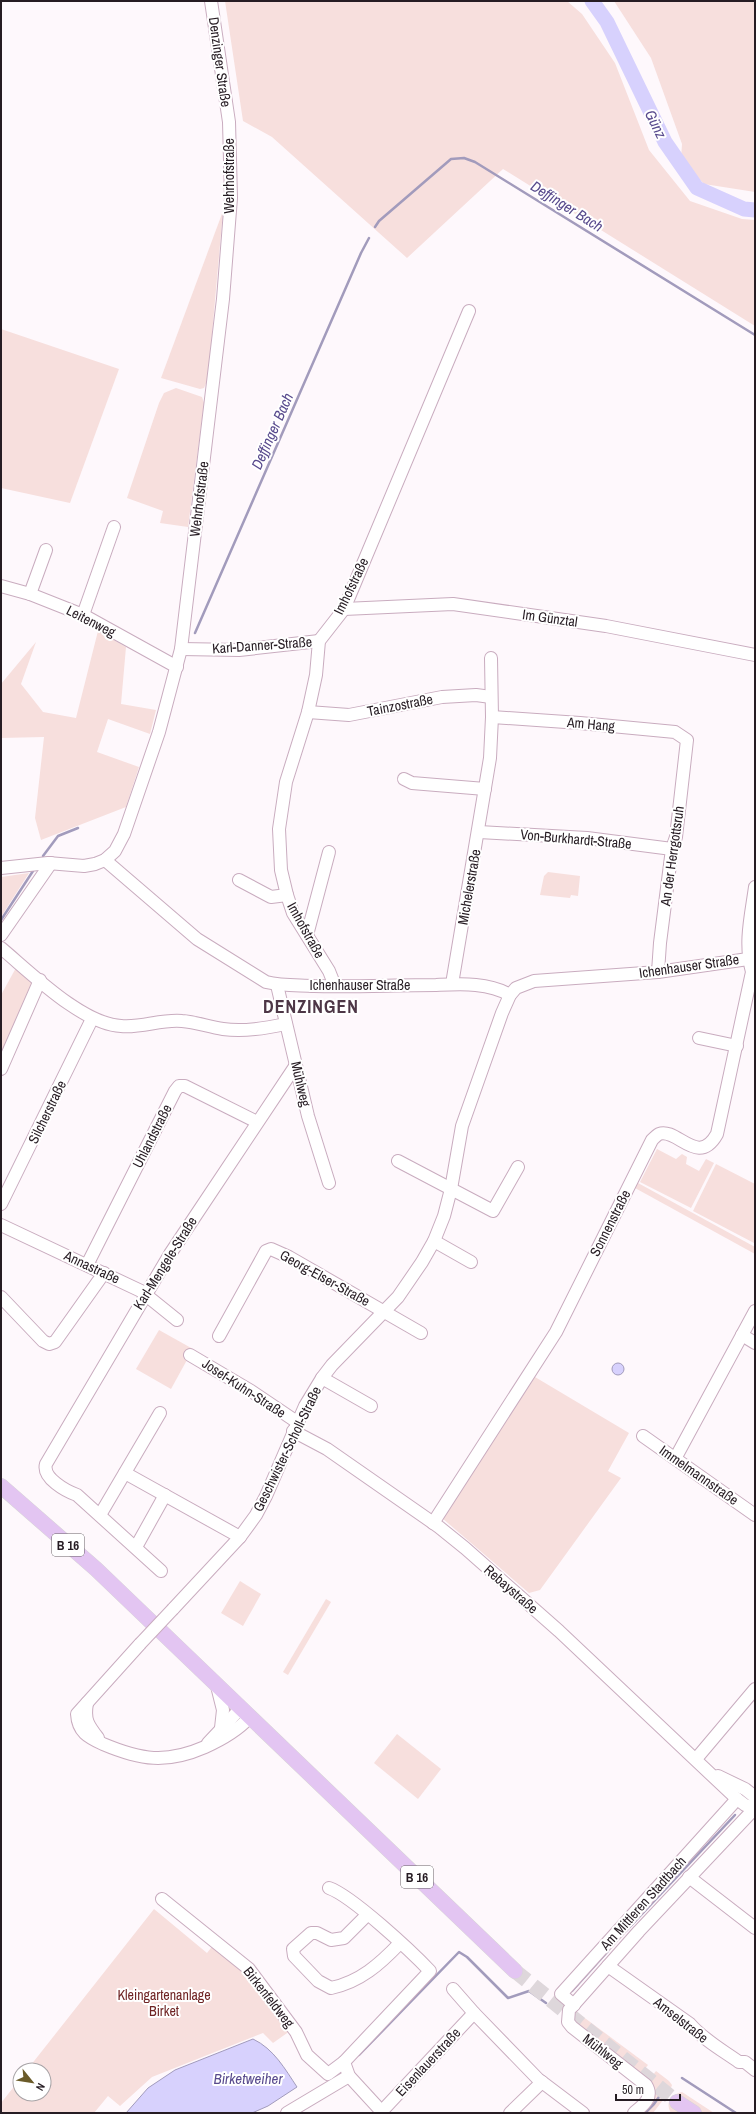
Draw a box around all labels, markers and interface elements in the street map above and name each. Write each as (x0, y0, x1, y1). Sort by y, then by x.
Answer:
street label: Denzinger Straße (205, 16, 235, 108)
water label: Günz (640, 106, 672, 143)
street label: Wehrhofstraße (220, 138, 238, 214)
water label: Deffinger Bach (527, 175, 607, 237)
water label: Deffinger Bach (246, 389, 298, 473)
street label: Wehrhofstraße (185, 460, 213, 538)
street label: Imhofstraße (329, 555, 373, 617)
street label: Leitenweg (63, 601, 119, 641)
street label: Im Günztal (521, 605, 579, 631)
street label: Karl-Danner-Straße (211, 633, 313, 657)
street label: Tainzostraße (366, 690, 434, 720)
street label: Am Hang (565, 713, 616, 735)
street label: An der Herrgottsruh (656, 805, 688, 908)
street label: Von-Burkhardt-Straße (520, 825, 632, 853)
street label: Michelerstraße (453, 848, 485, 926)
street label: Imhofstraße (283, 899, 329, 961)
street label: Ichenhauser Straße (638, 950, 740, 982)
street label: Ichenhauser Straße (310, 976, 410, 994)
district label: DENZINGEN (263, 994, 359, 1019)
street label: Mühlweg (287, 1060, 315, 1109)
street label: Silcherstraße (24, 1077, 70, 1147)
street label: Uhlandstraße (128, 1101, 176, 1171)
street label: Sonnenstraße (586, 1187, 634, 1259)
street label: Karl-Mengele-Straße (129, 1213, 201, 1313)
street label: Annastraße (60, 1246, 123, 1288)
street label: Georg-Elser-Straße (277, 1246, 373, 1310)
street label: Josef-Kuhn-Straße (199, 1354, 289, 1422)
street label: Geschwister-Scholl-Straße (249, 1383, 325, 1515)
street label: Immelmannstraße (656, 1441, 742, 1509)
road number: B 16 (52, 1534, 84, 1556)
street label: Rebaystraße (480, 1561, 542, 1617)
street label: Am Mittleren Stadtbach (596, 1852, 690, 1954)
road number: B 16 (401, 1866, 433, 1888)
street label: Birkenfeldweg (240, 1963, 299, 2032)
park label: Kleingartenanlage Birket (117, 1986, 211, 2020)
street label: Amselstraße (649, 1992, 712, 2047)
street label: Eisenlauerstraße (392, 2024, 464, 2100)
street label: Mühlweg (579, 2030, 627, 2073)
north arrow (12, 2062, 52, 2102)
water label: Birketweiher (213, 2068, 283, 2089)
scale bar (616, 2076, 680, 2102)
text: N (33, 2081, 48, 2093)
text: 50 m (622, 2082, 644, 2098)

